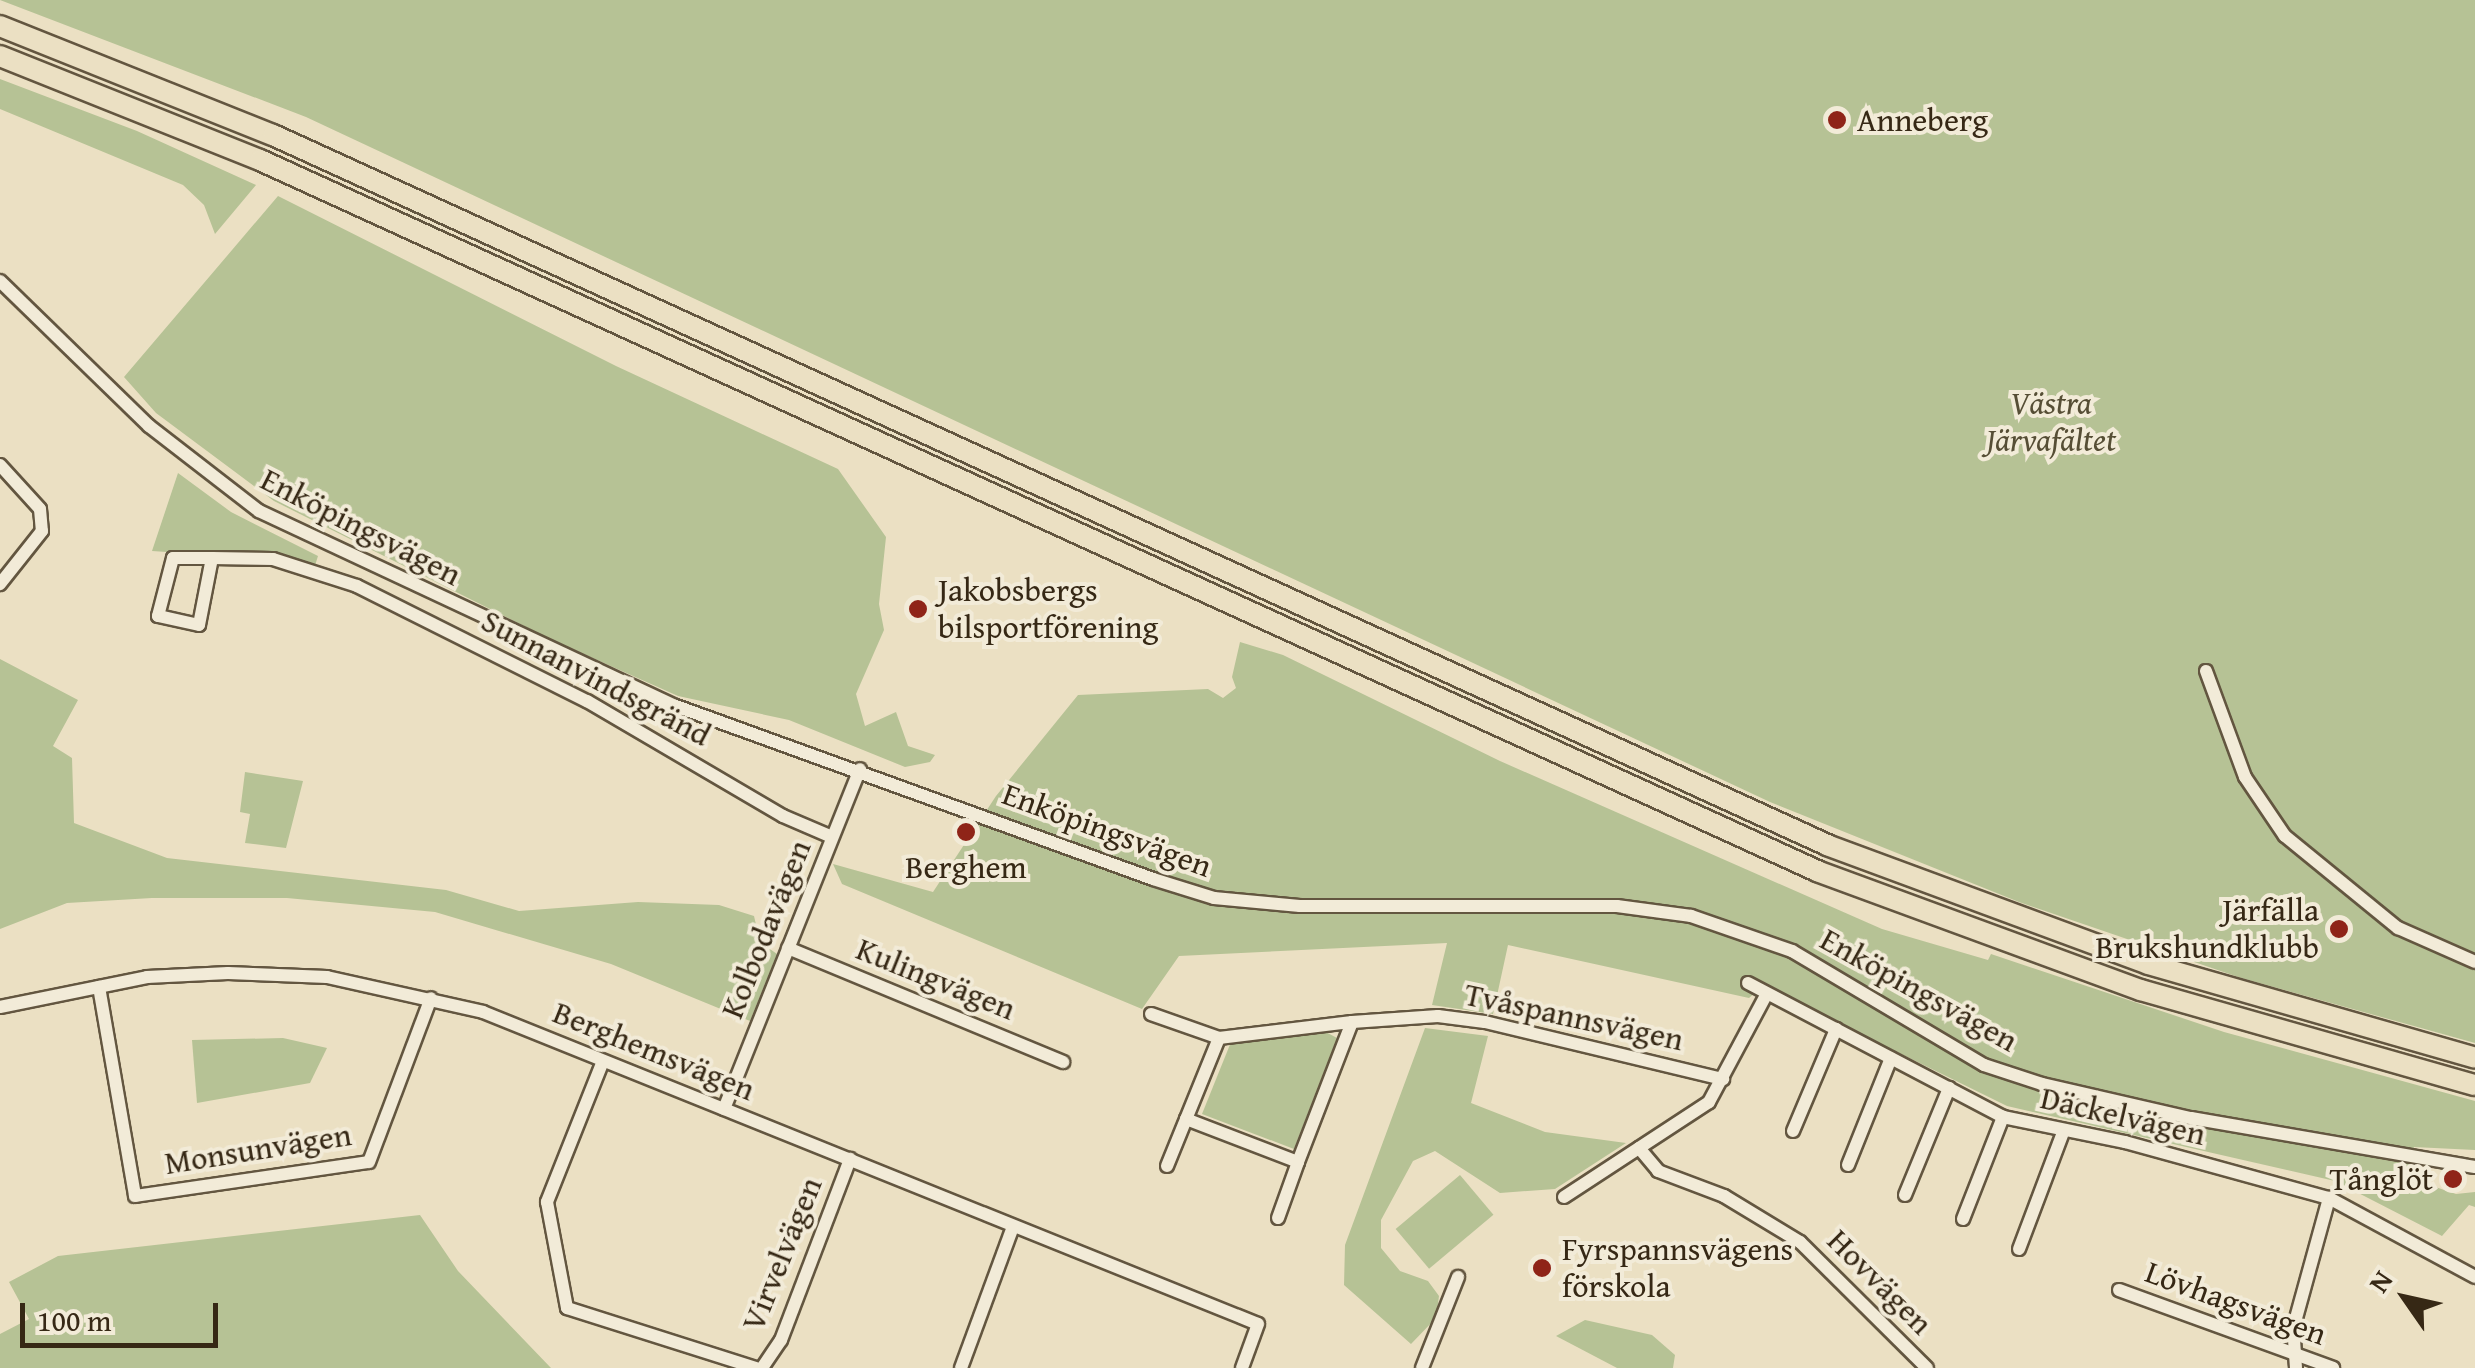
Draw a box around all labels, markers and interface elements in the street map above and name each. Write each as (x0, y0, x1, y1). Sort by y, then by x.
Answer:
place label: Anneberg (1857, 101, 1988, 139)
marker: Anneberg (1826, 109, 1848, 131)
park label: Västra Järvafältet (1986, 385, 2116, 460)
street label: Enköpingsvägen (254, 460, 468, 594)
place label: Jakobsbergs bilsportförening (938, 572, 1158, 647)
marker: Jakobsbergs bilsportförening (907, 598, 929, 620)
street label: Sunnanvindsgränd (475, 601, 717, 755)
street label: Enköpingsvägen (997, 774, 1217, 886)
marker: Berghem (955, 821, 977, 843)
street label: Kolbodavägen (713, 834, 819, 1024)
place label: Berghem (905, 848, 1027, 886)
place label: Järfälla Brukshundklubb (2095, 892, 2319, 967)
marker: Järfälla Brukshundklubb (2328, 918, 2350, 940)
street label: Enköpingsvägen (1814, 920, 2024, 1060)
street label: Kulingvägen (851, 930, 1021, 1028)
street label: Tvåspannsvägen (1461, 975, 1687, 1059)
street label: Berghemsvägen (548, 993, 760, 1109)
street label: Däckelvägen (2037, 1078, 2209, 1154)
street label: Monsunvägen (162, 1115, 354, 1183)
place label: Tånglöt (2329, 1160, 2433, 1198)
marker: Tånglöt (2442, 1168, 2464, 1190)
street label: Virvelvägen (734, 1172, 830, 1336)
street label: Hovvägen (1819, 1221, 1941, 1343)
place label: Fyrspannsvägens förskola (1562, 1231, 1793, 1306)
north arrow (2355, 1248, 2455, 1348)
street label: Lövhagsvägen (2140, 1253, 2332, 1353)
marker: Fyrspannsvägens förskola (1531, 1257, 1553, 1279)
text: N (2357, 1262, 2402, 1300)
scale bar (25, 1283, 222, 1345)
text: 100 m (37, 1298, 111, 1342)

